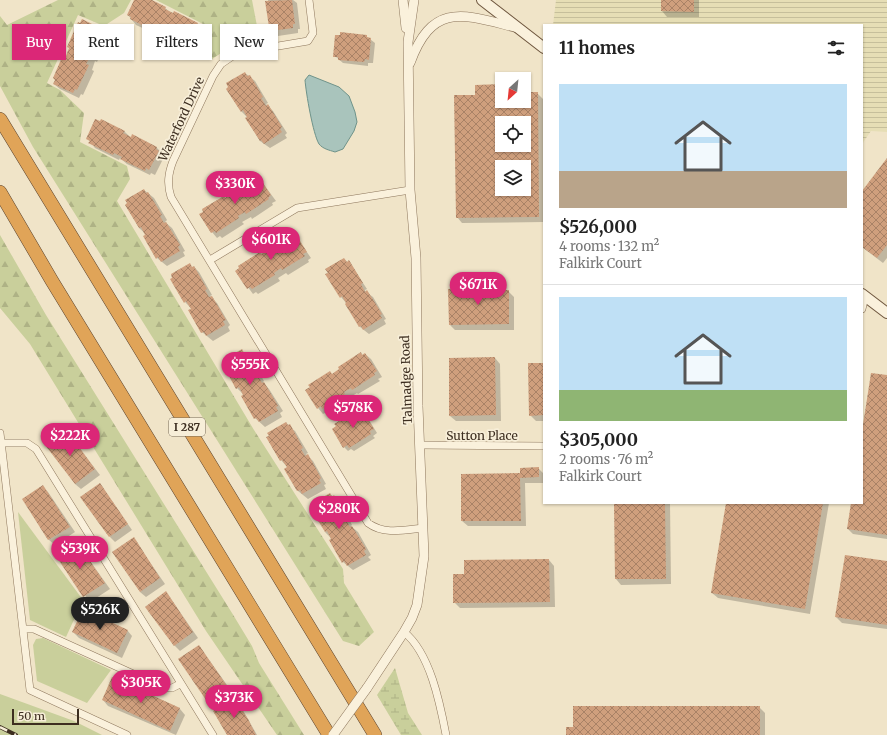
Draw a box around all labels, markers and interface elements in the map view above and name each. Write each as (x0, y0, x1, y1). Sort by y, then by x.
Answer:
chip: Buy (12, 24, 66, 60)
chip: Rent (74, 24, 134, 60)
chip: Filters (142, 24, 212, 60)
chip: New (220, 24, 278, 60)
text: 11 homes (559, 37, 635, 59)
icon: filters (825, 37, 847, 59)
north arrow (495, 72, 531, 108)
map controls (495, 72, 531, 196)
street label: Waterford Drive (154, 74, 207, 165)
icon: home (667, 110, 739, 182)
button: locate (495, 116, 531, 152)
button: layers (495, 160, 531, 196)
pin: $330K (207, 171, 263, 205)
text: $330K (215, 175, 255, 192)
text: $526,000 (559, 216, 637, 238)
pin: $601K (243, 227, 299, 261)
text: $601K (251, 231, 291, 248)
text: 4 rooms · 132 m² (559, 238, 659, 255)
text: Falkirk Court (559, 255, 642, 272)
pin: $671K (450, 272, 506, 306)
text: $671K (459, 276, 497, 293)
icon: home (667, 323, 739, 395)
street label: Talmadge Road (397, 335, 415, 425)
pin: $555K (222, 352, 278, 386)
text: $555K (230, 356, 270, 373)
pin: $578K (325, 395, 381, 429)
text: $578K (333, 399, 373, 416)
road number: I 287 (169, 418, 205, 436)
pin: $222K (42, 423, 98, 457)
text: $222K (50, 427, 90, 444)
street label: Sutton Place (446, 428, 518, 443)
text: $305,000 (559, 429, 638, 451)
text: 2 rooms · 76 m² (559, 451, 653, 468)
text: Falkirk Court (559, 468, 642, 485)
pin: $280K (311, 496, 367, 530)
text: $280K (318, 500, 360, 517)
pin: $539K (52, 536, 108, 570)
text: $539K (60, 540, 100, 557)
pin: $526K (72, 597, 128, 631)
text: $526K (80, 601, 120, 618)
pin: $305K (113, 670, 169, 704)
text: $305K (121, 674, 161, 691)
pin: $373K (206, 685, 262, 719)
text: $373K (214, 689, 254, 706)
scale bar (12, 707, 79, 726)
text: 50 m (18, 709, 45, 723)

